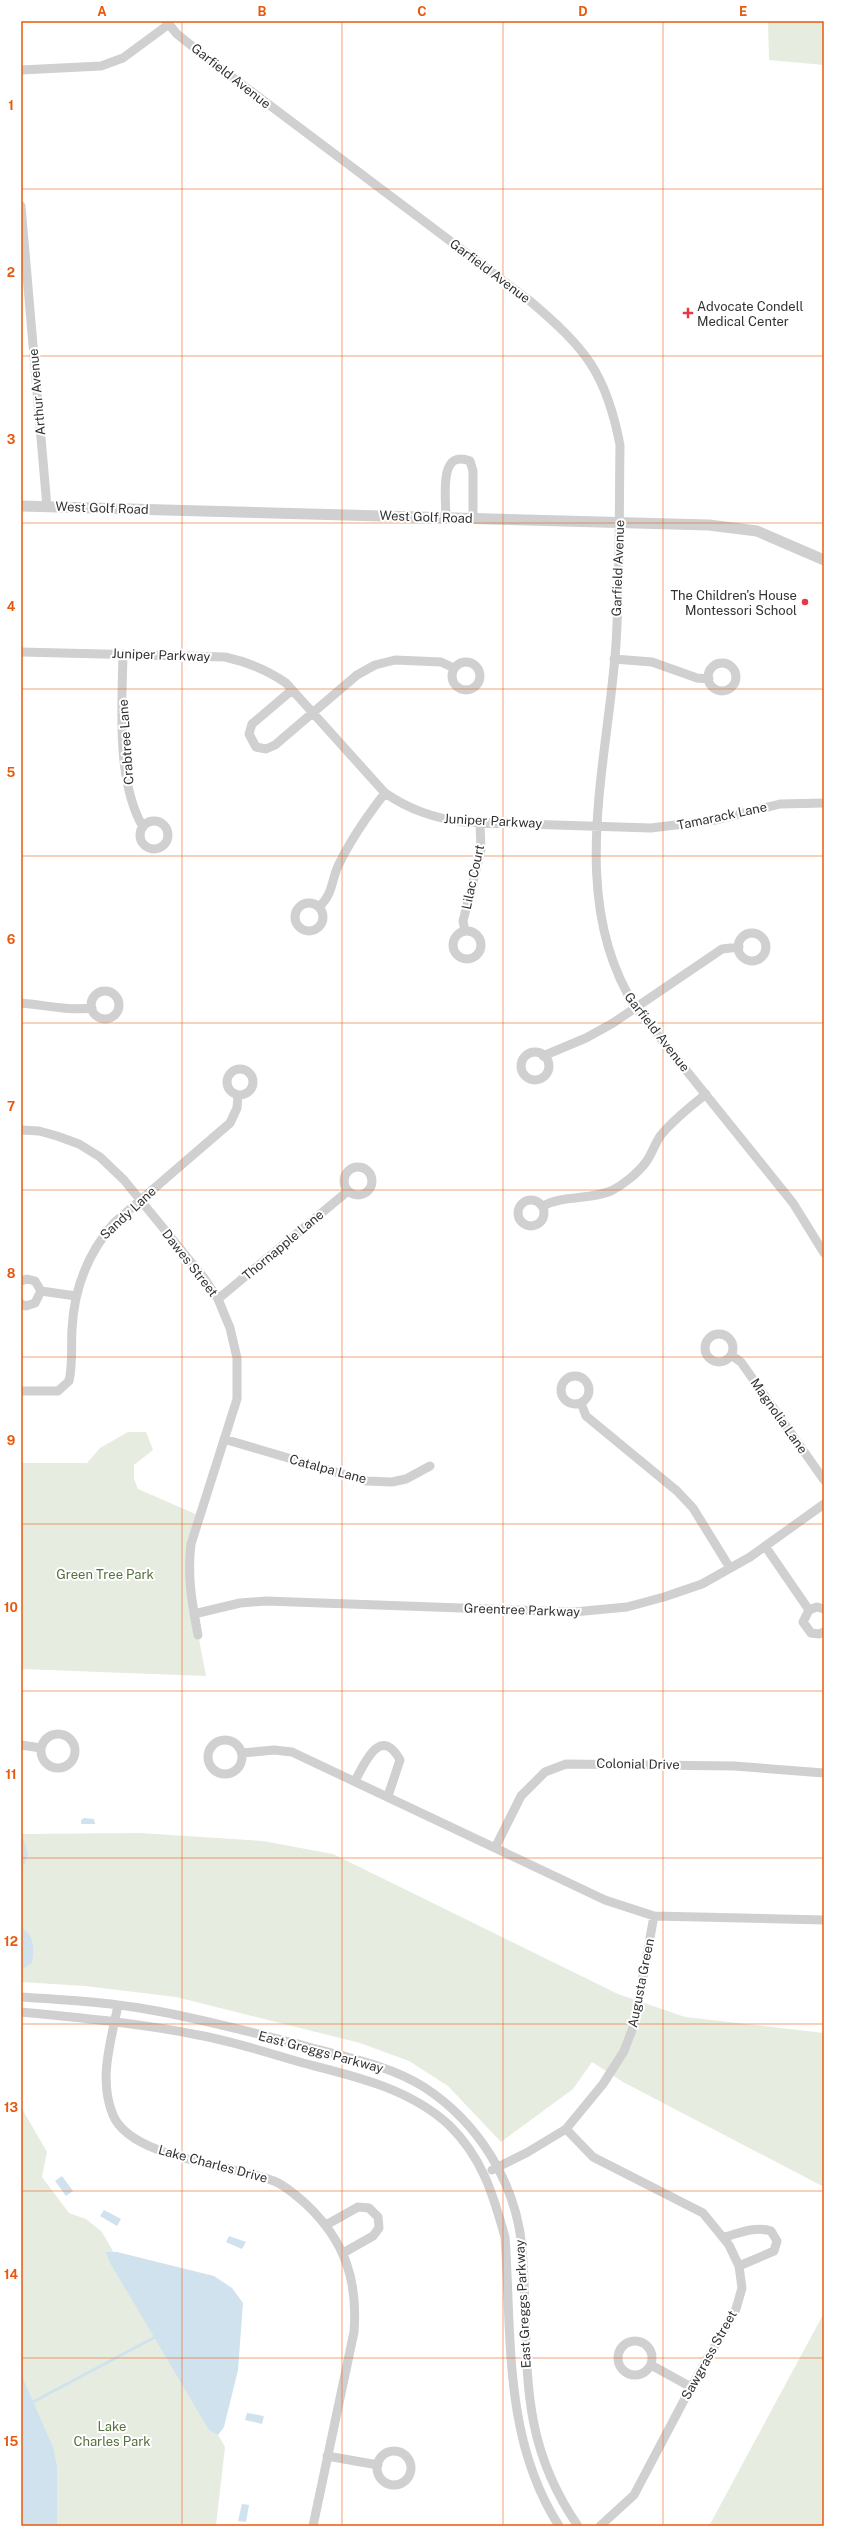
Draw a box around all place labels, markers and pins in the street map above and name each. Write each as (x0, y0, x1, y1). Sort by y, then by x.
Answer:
place label: Advocate Condell Medical Center (697, 299, 803, 329)
marker: Advocate Condell Medical Center (682, 307, 694, 319)
place label: The Children's House Montessori School (670, 588, 797, 618)
marker: The Children's House Montessori School (800, 597, 810, 607)

